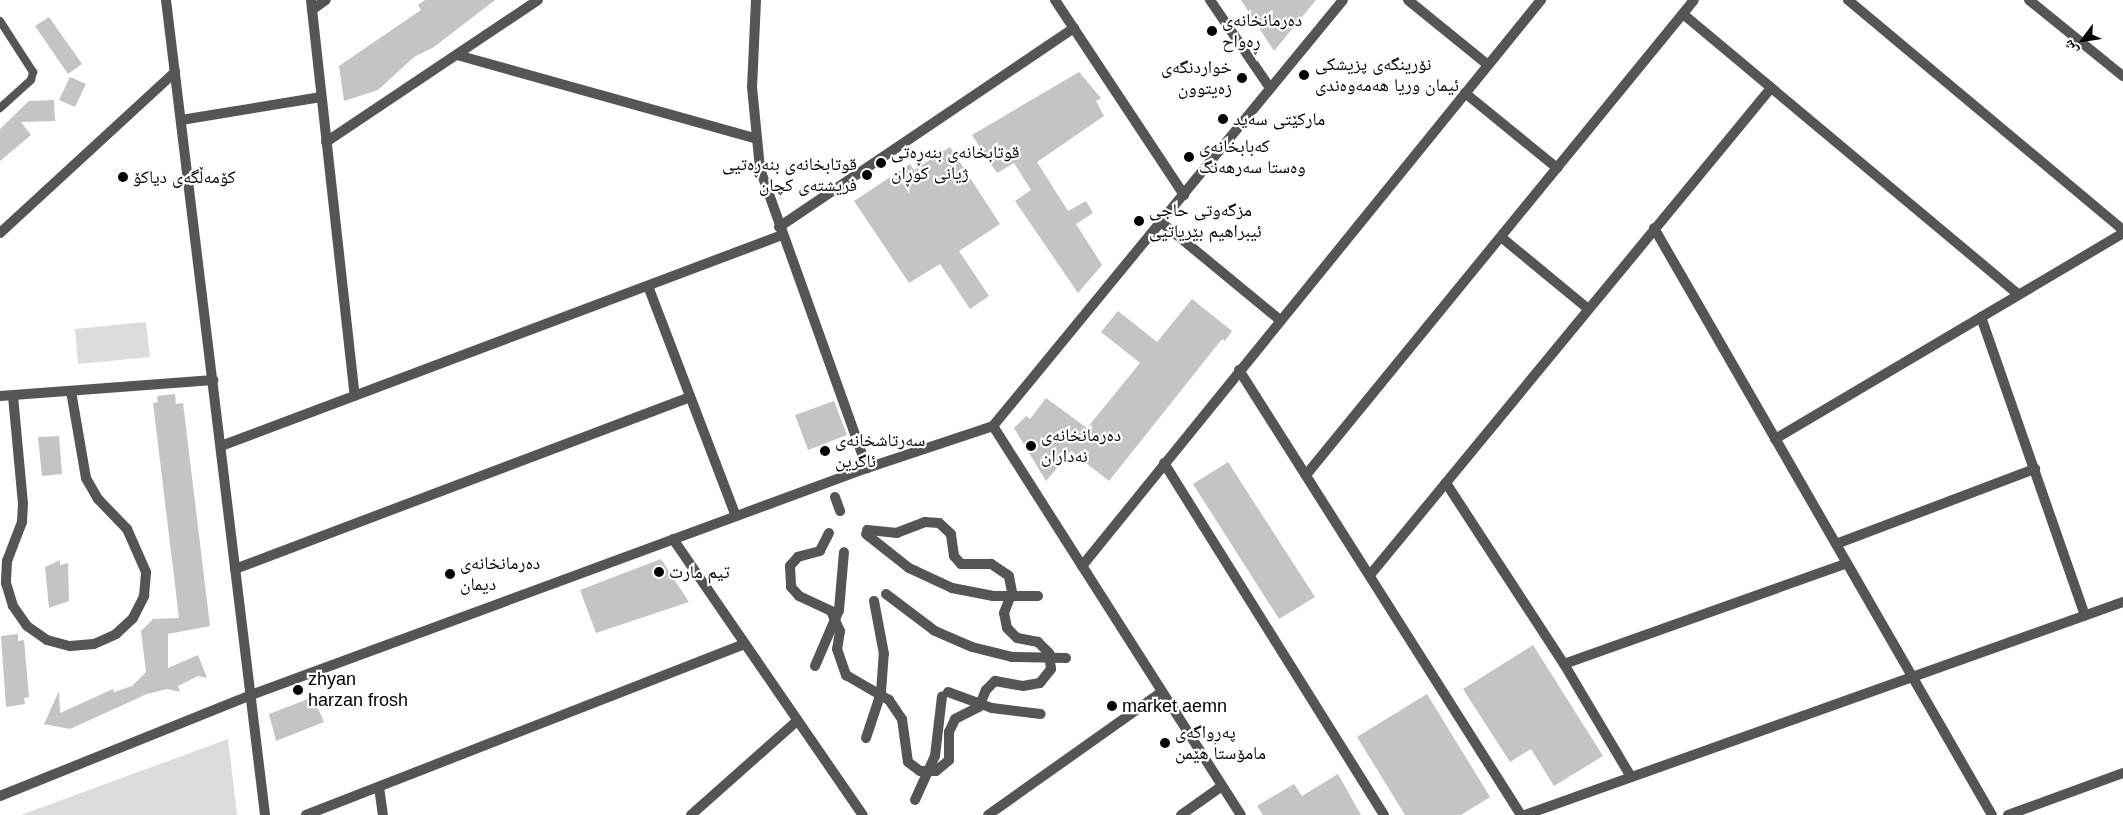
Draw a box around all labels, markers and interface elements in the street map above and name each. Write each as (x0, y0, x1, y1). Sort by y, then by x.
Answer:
place label: دەرمانخانەی ڕەواح (1222, 10, 1302, 52)
north arrow (2058, 15, 2108, 65)
marker: دەرمانخانەی ڕەواح (1206, 25, 1218, 37)
text: ش (2059, 37, 2081, 58)
place label: نۆرینگەی پزیشکی ئیمان وریا هەمەوەندی (1315, 54, 1459, 96)
place label: خواردنگەی زەیتوون (1161, 57, 1232, 100)
marker: نۆرینگەی پزیشکی ئیمان وریا هەمەوەندی (1297, 68, 1311, 82)
marker: خواردنگەی زەیتوون (1236, 72, 1248, 84)
place label: مارکێتی سەید (1233, 108, 1325, 130)
marker: مارکێتی سەید (1217, 113, 1229, 125)
place label: کەبابخانەی وەستا سەرهەنگ (1199, 136, 1306, 178)
place label: قوتابخانەی بنەڕەتی ژیانی کوڕان (891, 142, 1020, 184)
marker: کەبابخانەی وەستا سەرهەنگ (1183, 151, 1195, 163)
place label: قوتابخانەی بنەڕەتیی فریشتەی کچان (722, 154, 857, 196)
marker: قوتابخانەی بنەڕەتی ژیانی کوڕان (875, 157, 887, 169)
place label: کۆمەڵگەی دیاکۆ (133, 166, 236, 188)
marker: قوتابخانەی بنەڕەتیی فریشتەی کچان (861, 169, 873, 181)
marker: کۆمەڵگەی دیاکۆ (117, 171, 129, 183)
place label: مزگەوتی حاجی ئیبراهیم بێریاتیی (1149, 200, 1262, 242)
marker: مزگەوتی حاجی ئیبراهیم بێریاتیی (1133, 215, 1145, 227)
place label: دەرمانخانەی نەداران (1041, 425, 1121, 468)
place label: سەرتاشخانەی ئاگرین (835, 430, 925, 472)
marker: دەرمانخانەی نەداران (1025, 440, 1037, 452)
marker: سەرتاشخانەی ئاگرین (819, 445, 831, 457)
place label: دەرمانخانەی دیمان (460, 553, 540, 596)
place label: تیم مارت (669, 561, 730, 583)
marker: تیم مارت (653, 566, 665, 578)
marker: دەرمانخانەی دیمان (444, 568, 456, 580)
place label: zhyan harzan frosh (308, 669, 408, 712)
marker: zhyan harzan frosh (292, 684, 304, 696)
place label: market aemn (1122, 695, 1227, 717)
marker: market aemn (1106, 700, 1118, 712)
place label: پەڕواگەی مامۆستا هێمن (1175, 722, 1266, 764)
marker: پەڕواگەی مامۆستا هێمن (1159, 737, 1171, 749)

